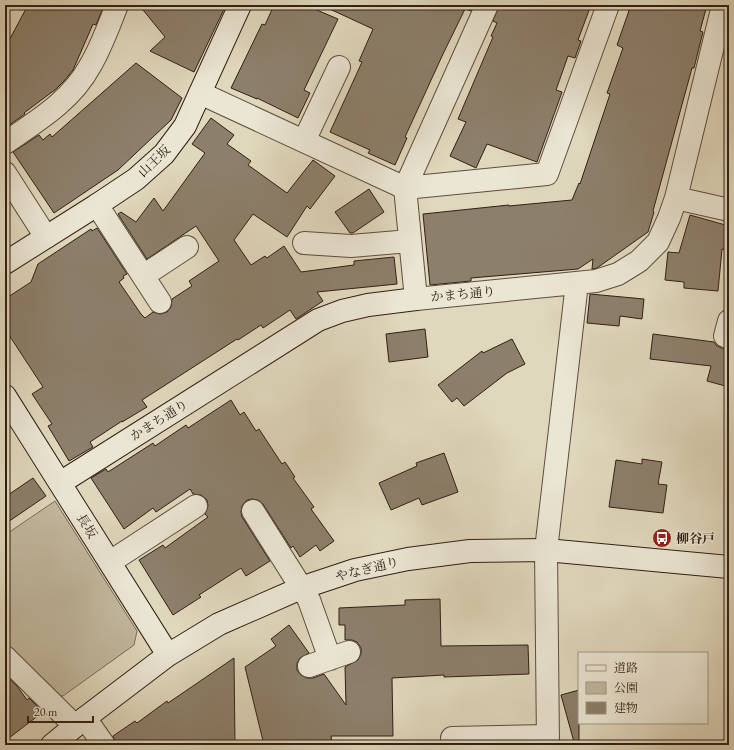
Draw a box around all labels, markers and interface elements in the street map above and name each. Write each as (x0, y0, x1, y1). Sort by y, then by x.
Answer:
street label: 山王坂 (134, 141, 174, 181)
street label: かまち通り (430, 283, 496, 305)
street label: かまち通り (127, 396, 191, 444)
street label: 長坂 (73, 510, 101, 542)
bus stop icon: 柳谷戸 (651, 527, 673, 549)
place label: 柳谷戸 (676, 530, 715, 547)
street label: やなぎ通り (333, 553, 401, 585)
legend (578, 652, 708, 724)
text: 道路 (614, 660, 638, 676)
text: 公園 (614, 680, 638, 696)
scale bar (28, 698, 93, 724)
text: 建物 (614, 700, 638, 716)
text: 20 m (34, 704, 58, 720)

